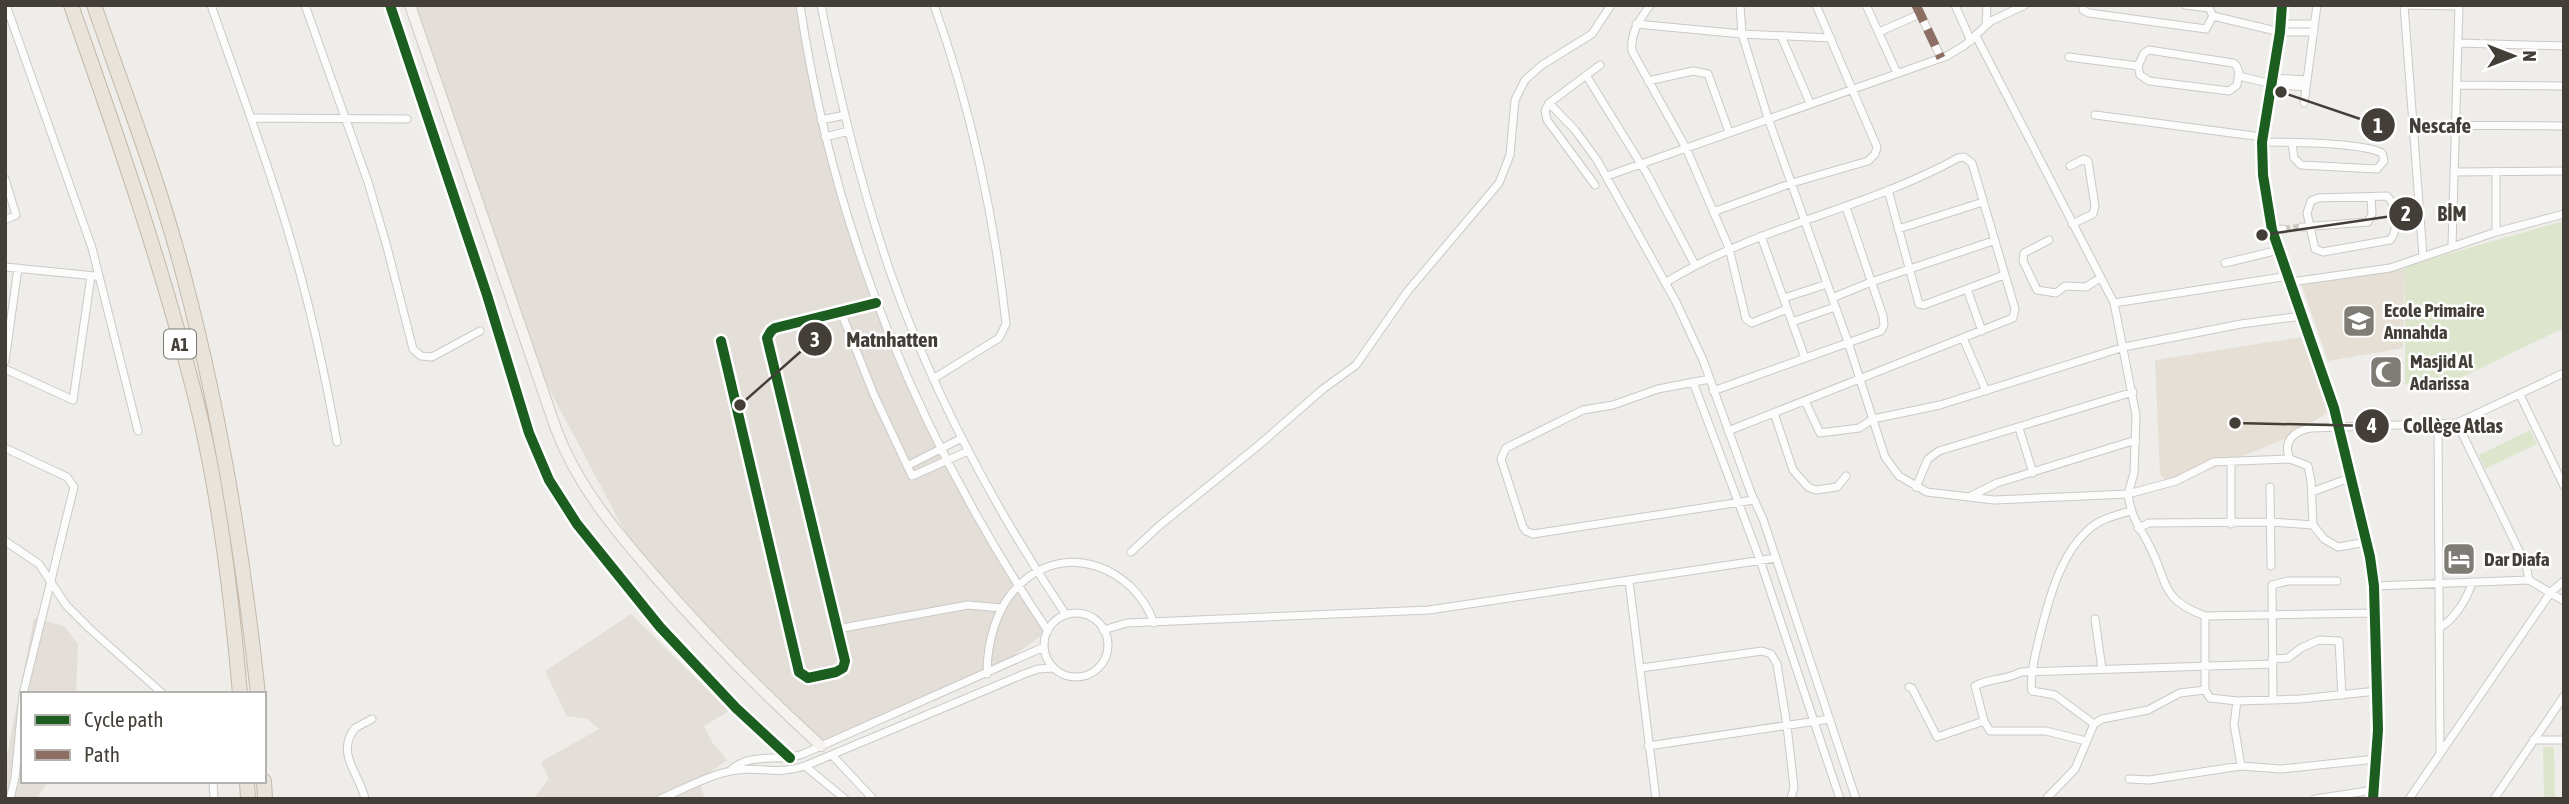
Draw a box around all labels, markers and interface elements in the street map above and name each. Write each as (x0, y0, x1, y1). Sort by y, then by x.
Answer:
north arrow (2478, 21, 2548, 91)
text: N (2519, 50, 2541, 62)
callout: Nescafe (2360, 104, 2485, 146)
text: 1 (2373, 113, 2383, 137)
text: Nescafe (2409, 113, 2471, 137)
callout: BİM (2388, 193, 2480, 235)
text: 2 (2401, 201, 2411, 225)
text: BİM (2437, 201, 2467, 225)
place label: Ecole Primaire Annahda (2383, 299, 2485, 343)
school or university icon: Ecole Primaire Annahda (2340, 302, 2378, 340)
callout: Matnhatten (797, 318, 952, 360)
text: 3 (810, 327, 820, 351)
text: Matnhatten (846, 327, 938, 351)
road number: A1 (164, 330, 196, 358)
place label: Masjid Al Adarissa (2409, 350, 2474, 394)
mosque icon: Masjid Al Adarissa (2367, 353, 2405, 391)
callout: Collège Atlas (2354, 405, 2517, 447)
text: 4 (2366, 413, 2377, 437)
text: Collège Atlas (2403, 413, 2504, 437)
hotel icon: Dar Diafa (2440, 540, 2478, 578)
place label: Dar Diafa (2484, 548, 2550, 570)
legend (21, 692, 266, 783)
text: Cycle path (84, 707, 163, 731)
text: Path (84, 742, 120, 766)

